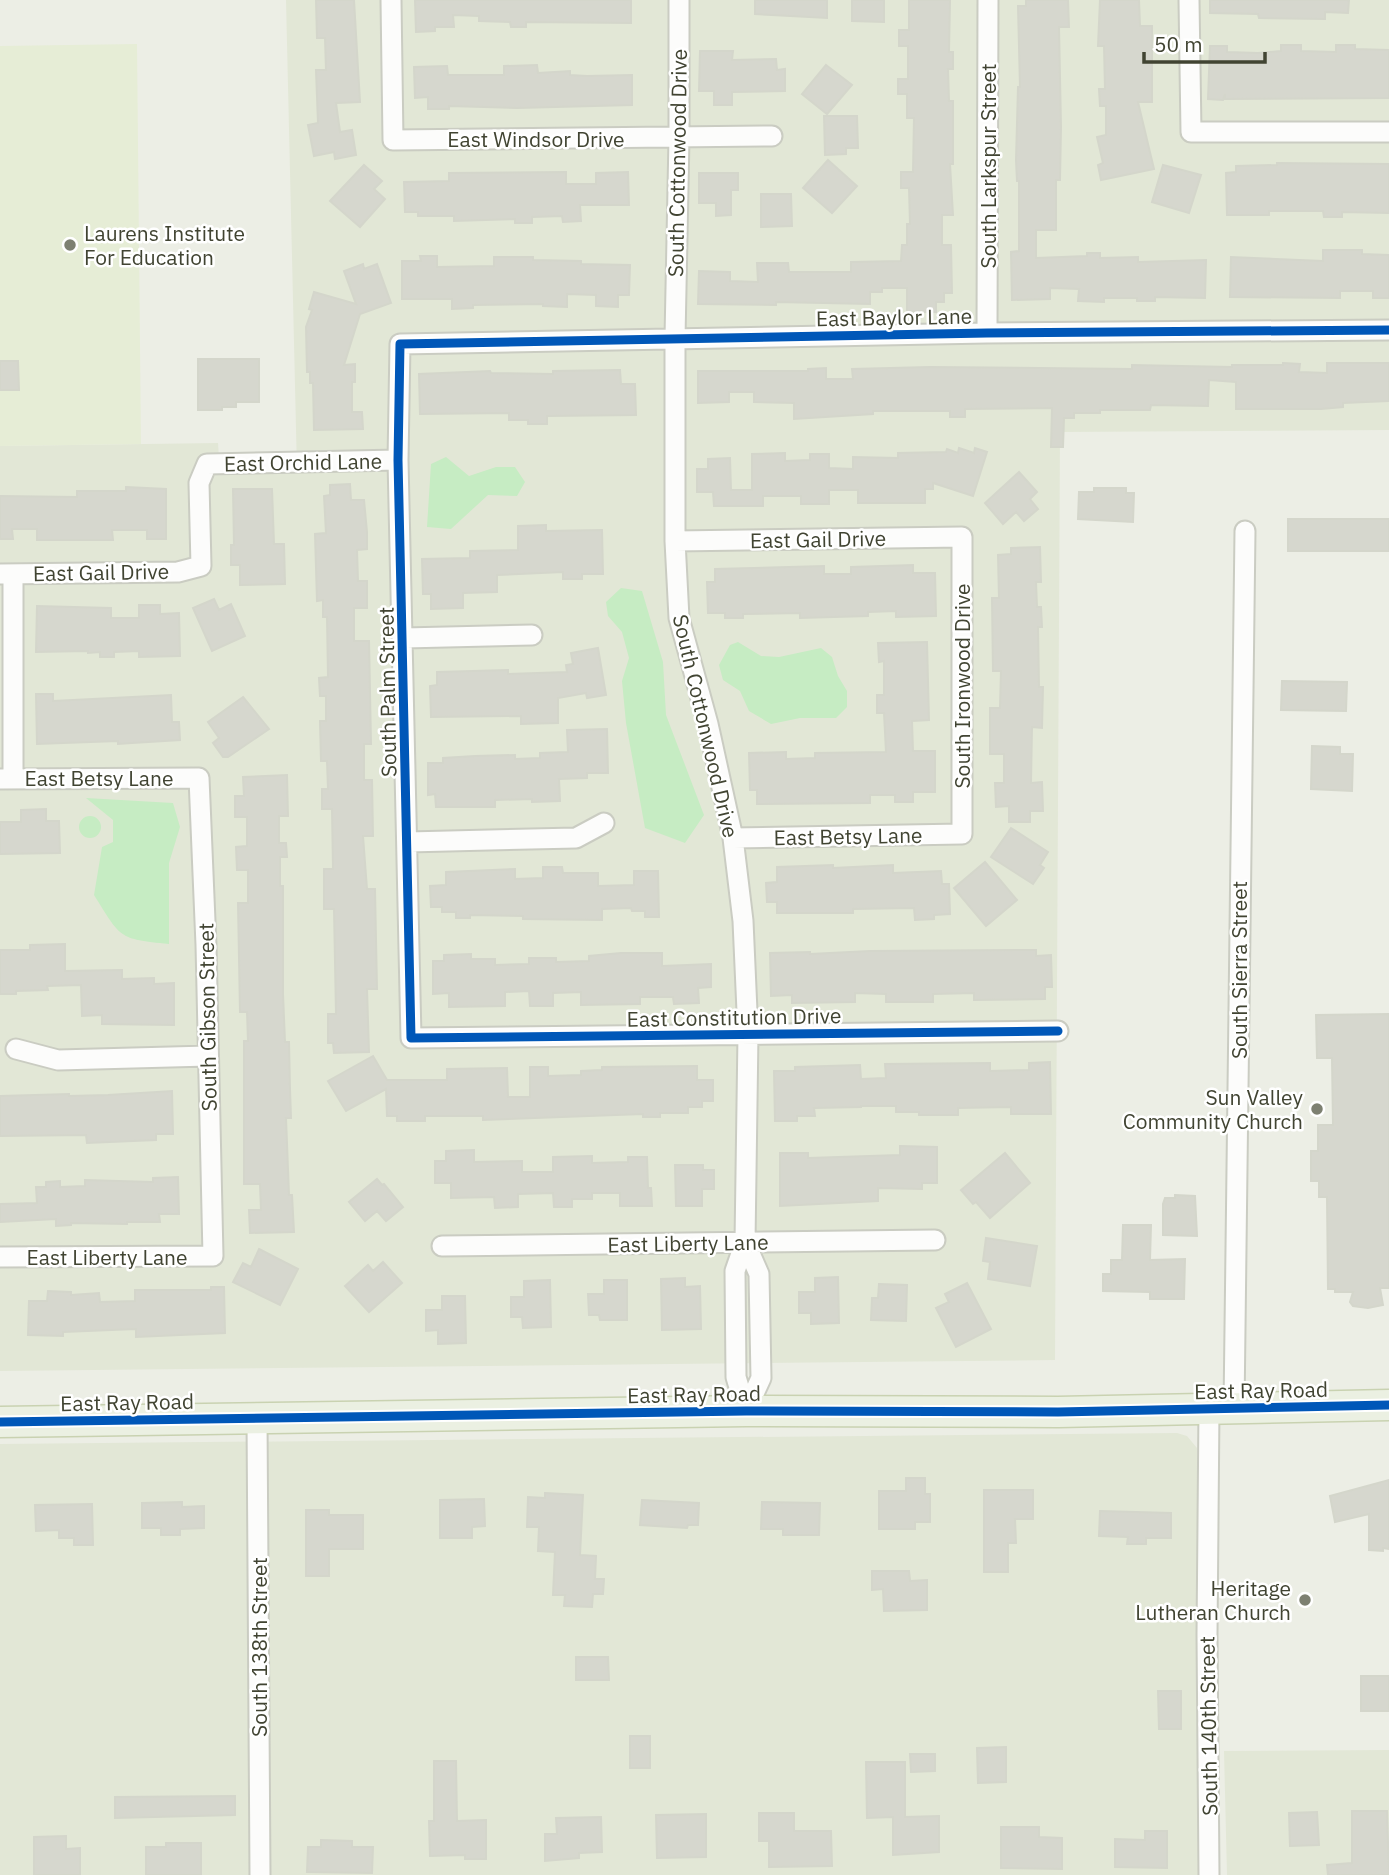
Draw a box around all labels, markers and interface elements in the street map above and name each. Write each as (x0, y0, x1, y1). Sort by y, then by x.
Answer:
scale bar (1144, 21, 1265, 65)
text: 50 m (1154, 30, 1203, 58)
street label: South Cottonwood Drive (661, 49, 693, 277)
street label: South Larkspur Street (974, 63, 1002, 269)
street label: East Windsor Drive (447, 125, 625, 153)
place label: Laurens Institute For Education (84, 219, 245, 271)
marker: Laurens Institute For Education (62, 237, 78, 253)
street label: East Baylor Lane (816, 302, 972, 332)
street label: East Orchid Lane (224, 447, 382, 477)
street label: East Gail Drive (750, 524, 886, 554)
street label: East Gail Drive (33, 557, 169, 587)
street label: South Ironwood Drive (948, 583, 976, 789)
street label: South Palm Street (372, 607, 402, 777)
street label: South Cottonwood Drive (667, 612, 745, 840)
street label: East Betsy Lane (25, 764, 173, 792)
street label: East Betsy Lane (773, 821, 923, 851)
street label: South Sierra Street (1225, 881, 1253, 1059)
street label: South Gibson Street (191, 922, 223, 1112)
street label: East Constitution Drive (626, 1001, 842, 1033)
place label: Sun Valley Community Church (1123, 1083, 1304, 1135)
marker: Sun Valley Community Church (1309, 1101, 1325, 1117)
street label: East Liberty Lane (607, 1228, 769, 1258)
street label: East Liberty Lane (26, 1243, 188, 1271)
street label: East Ray Road (1194, 1375, 1328, 1405)
street label: East Ray Road (627, 1379, 761, 1409)
street label: East Ray Road (60, 1387, 194, 1417)
street label: South 138th Street (245, 1557, 273, 1737)
place label: Heritage Lutheran Church (1135, 1574, 1291, 1626)
marker: Heritage Lutheran Church (1297, 1592, 1313, 1608)
street label: South 140th Street (1192, 1636, 1224, 1816)

